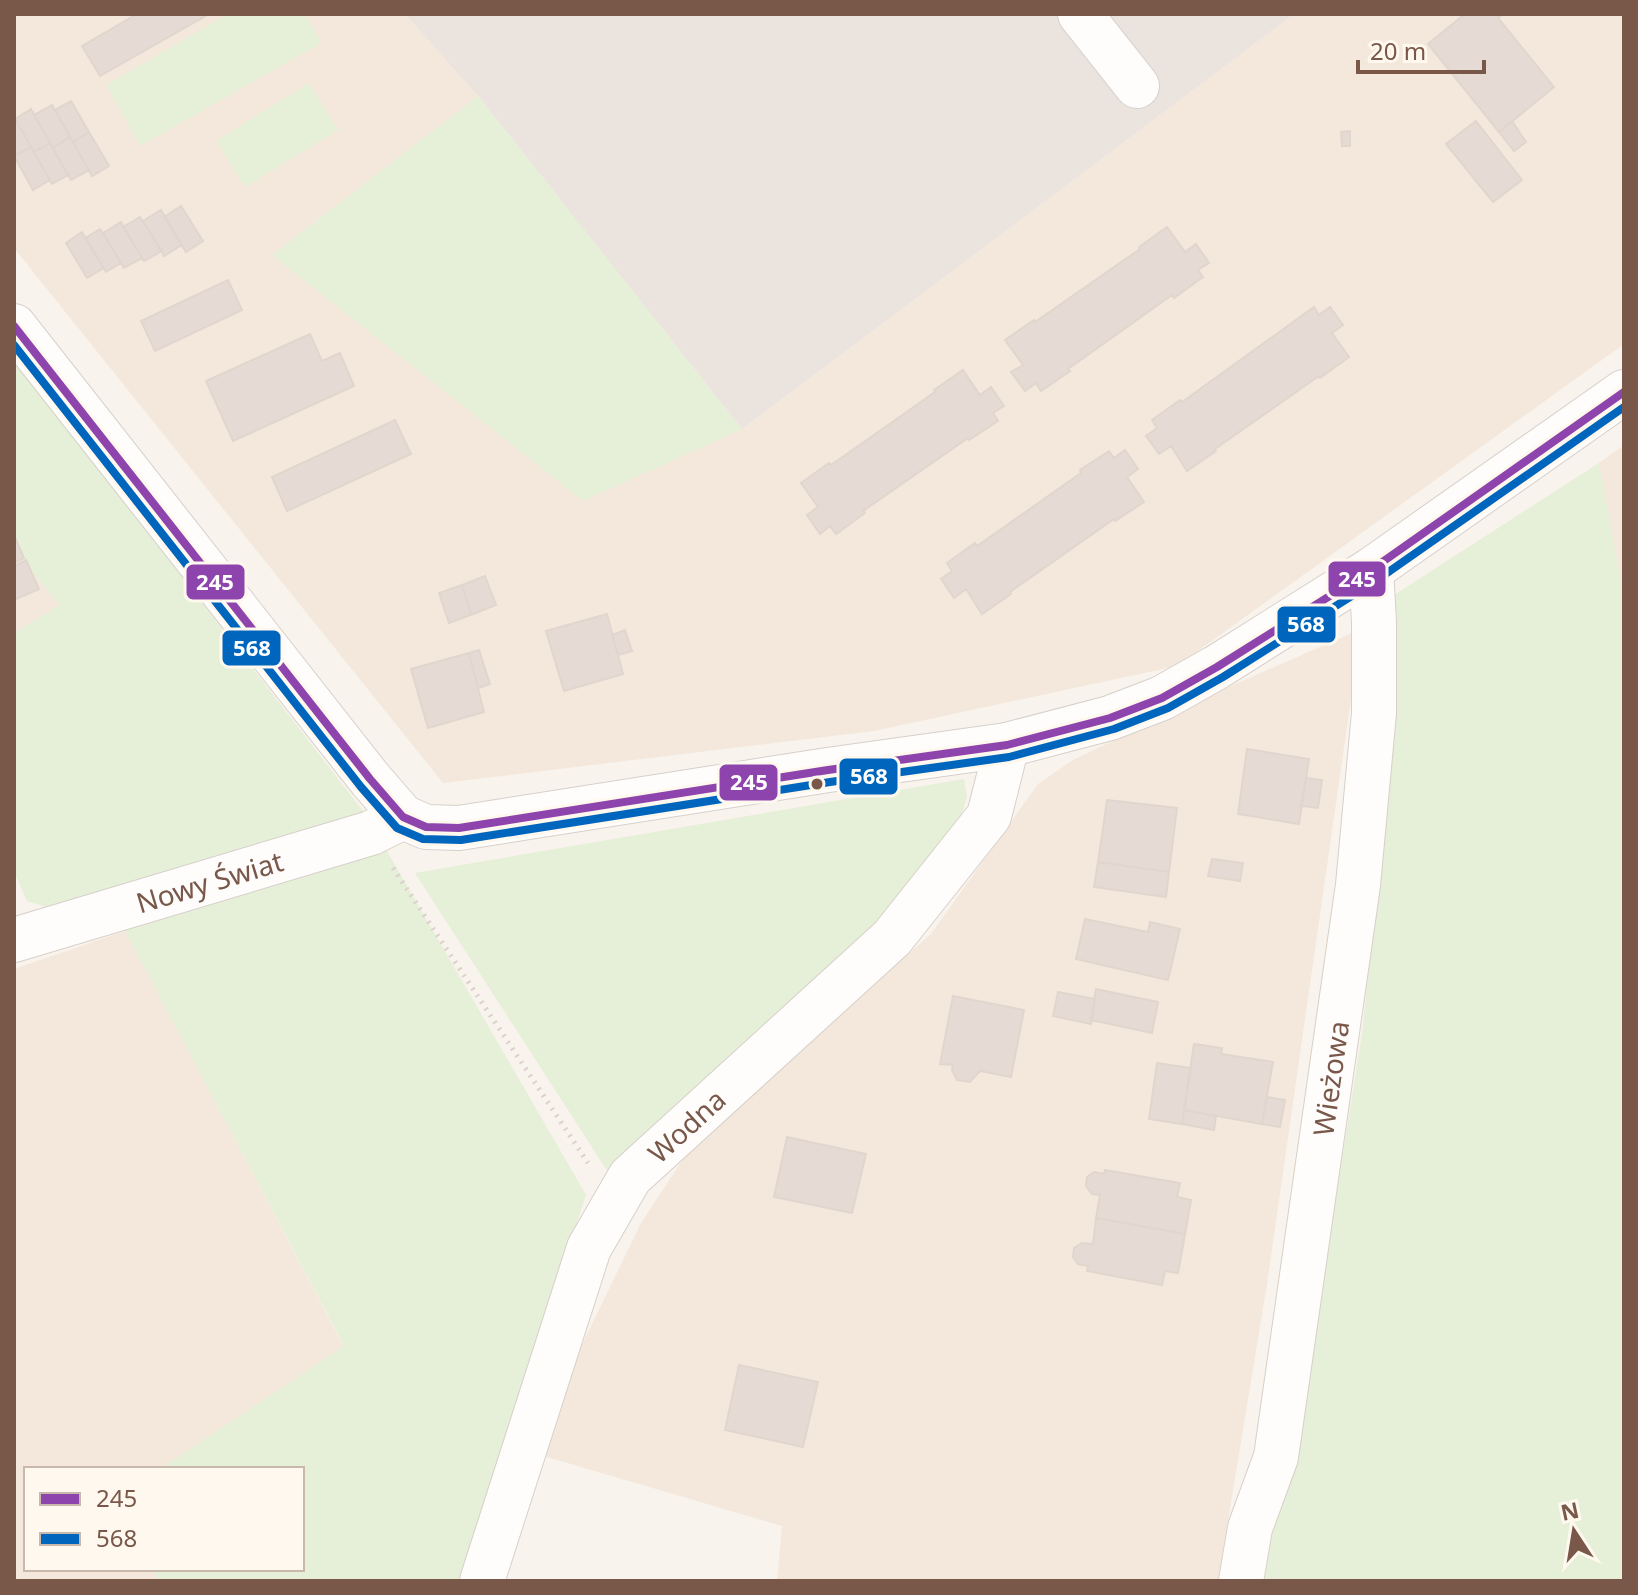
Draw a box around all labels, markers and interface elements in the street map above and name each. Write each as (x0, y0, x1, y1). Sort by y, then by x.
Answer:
scale bar (1358, 24, 1484, 74)
text: 20 m (1370, 34, 1426, 67)
line badge: 245 (1327, 560, 1387, 598)
line badge: 245 (185, 563, 246, 601)
text: 245 (1338, 563, 1376, 593)
text: 245 (196, 566, 234, 596)
line badge: 568 (1276, 605, 1337, 644)
text: 568 (1287, 608, 1325, 638)
line badge: 568 (221, 629, 282, 667)
text: 568 (233, 632, 271, 662)
line badge: 568 (838, 757, 899, 796)
text: 568 (850, 760, 888, 790)
line badge: 245 (718, 763, 779, 802)
text: 245 (730, 766, 768, 796)
unlabelled marker (809, 776, 825, 792)
street label: Nowy Świat (131, 841, 288, 921)
street label: Wieżowa (1303, 1018, 1357, 1138)
street label: Wodna (639, 1080, 733, 1171)
legend (24, 1467, 304, 1571)
text: 245 (96, 1481, 137, 1514)
north arrow (1534, 1491, 1614, 1571)
text: N (1558, 1494, 1582, 1527)
text: 568 (96, 1521, 137, 1554)

